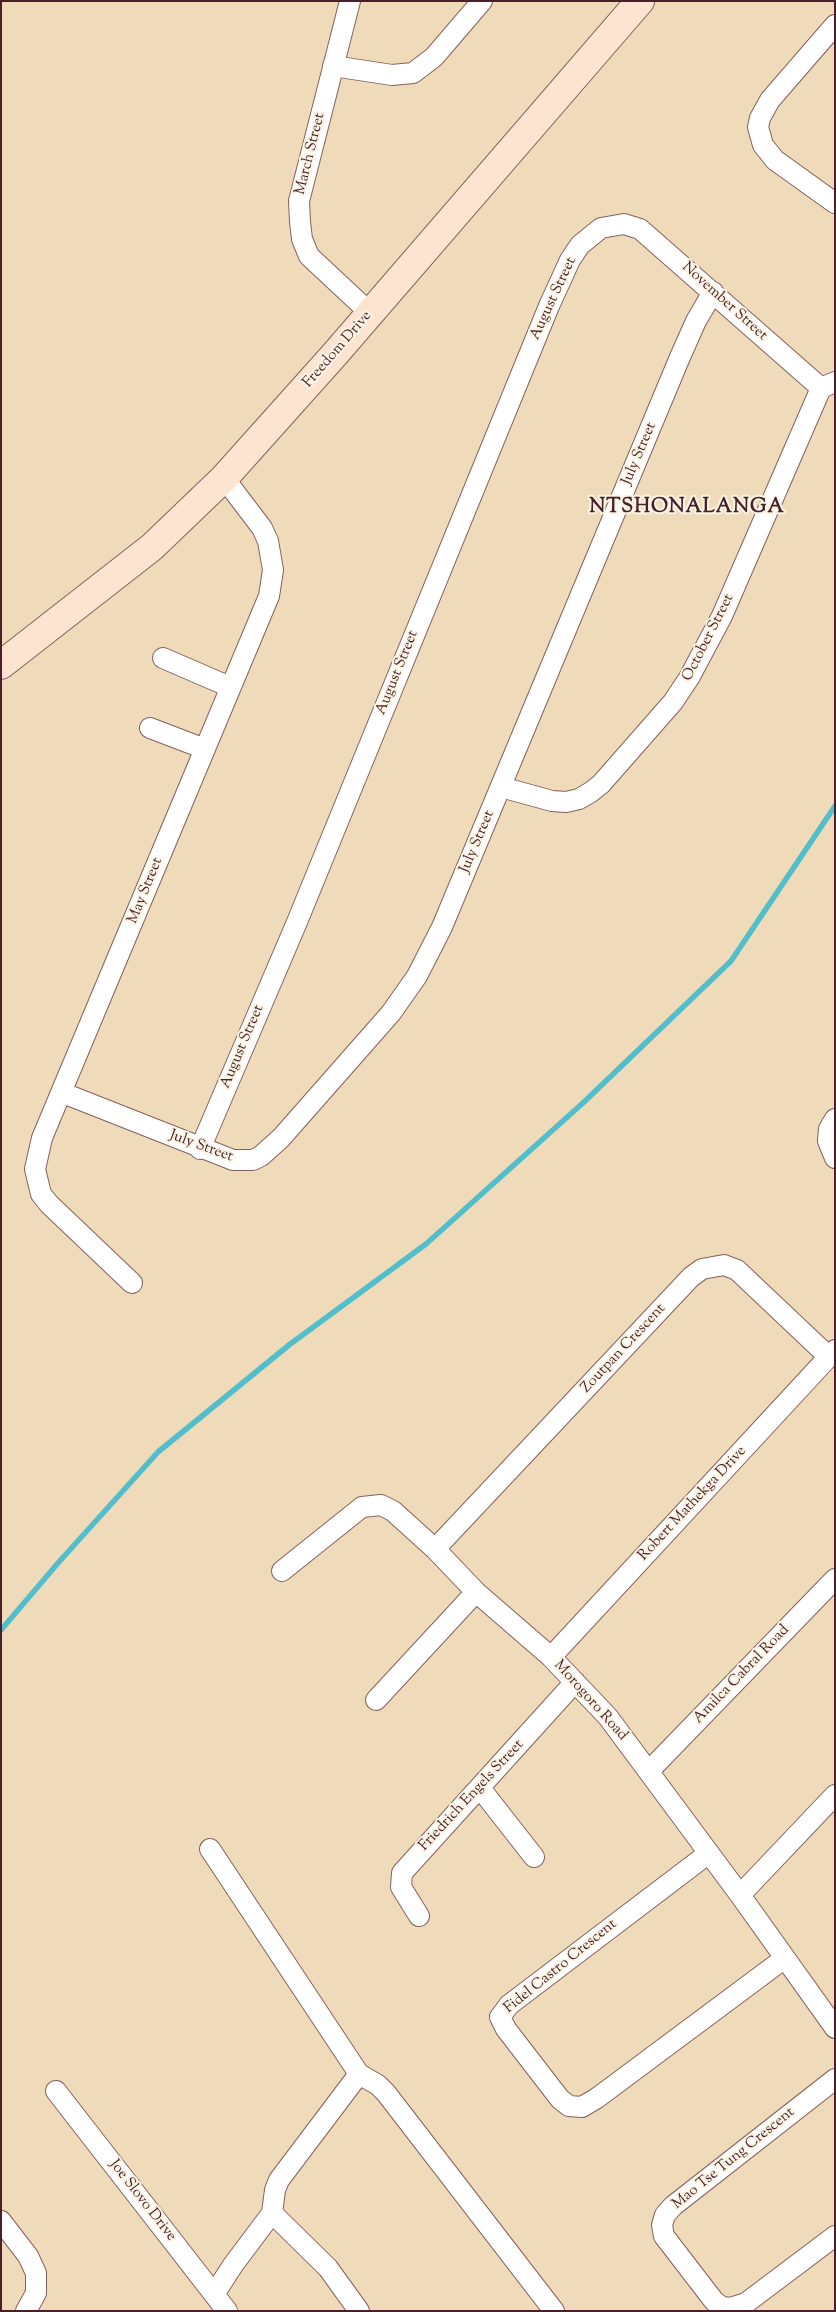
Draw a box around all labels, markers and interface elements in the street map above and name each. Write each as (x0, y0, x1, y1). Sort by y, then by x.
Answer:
street label: March Street (292, 111, 330, 197)
street label: August Street (527, 255, 581, 343)
street label: November Street (678, 259, 770, 345)
street label: Freedom Drive (300, 308, 376, 392)
street label: July Street (619, 420, 661, 488)
district label: NTSHONALANGA (588, 497, 786, 521)
street label: October Street (679, 591, 739, 685)
street label: August Street (373, 628, 423, 718)
street label: July Street (457, 808, 499, 876)
street label: May Street (125, 855, 167, 927)
street label: August Street (217, 1002, 269, 1092)
street label: July Street (167, 1127, 235, 1167)
street label: Zoutpan Crescent (578, 1301, 670, 1397)
street label: Robert Mathekga Drive (635, 1443, 751, 1565)
street label: Amilca Cabral Road (690, 1622, 794, 1728)
street label: Morogoro Road (549, 1657, 631, 1745)
street label: Friedrich Engels Street (416, 1737, 528, 1855)
street label: Fidel Castro Crescent (501, 1916, 621, 2018)
street label: Mao Tse Tung Crescent (669, 2104, 799, 2214)
street label: Joe Slovo Drive (105, 2157, 179, 2245)

